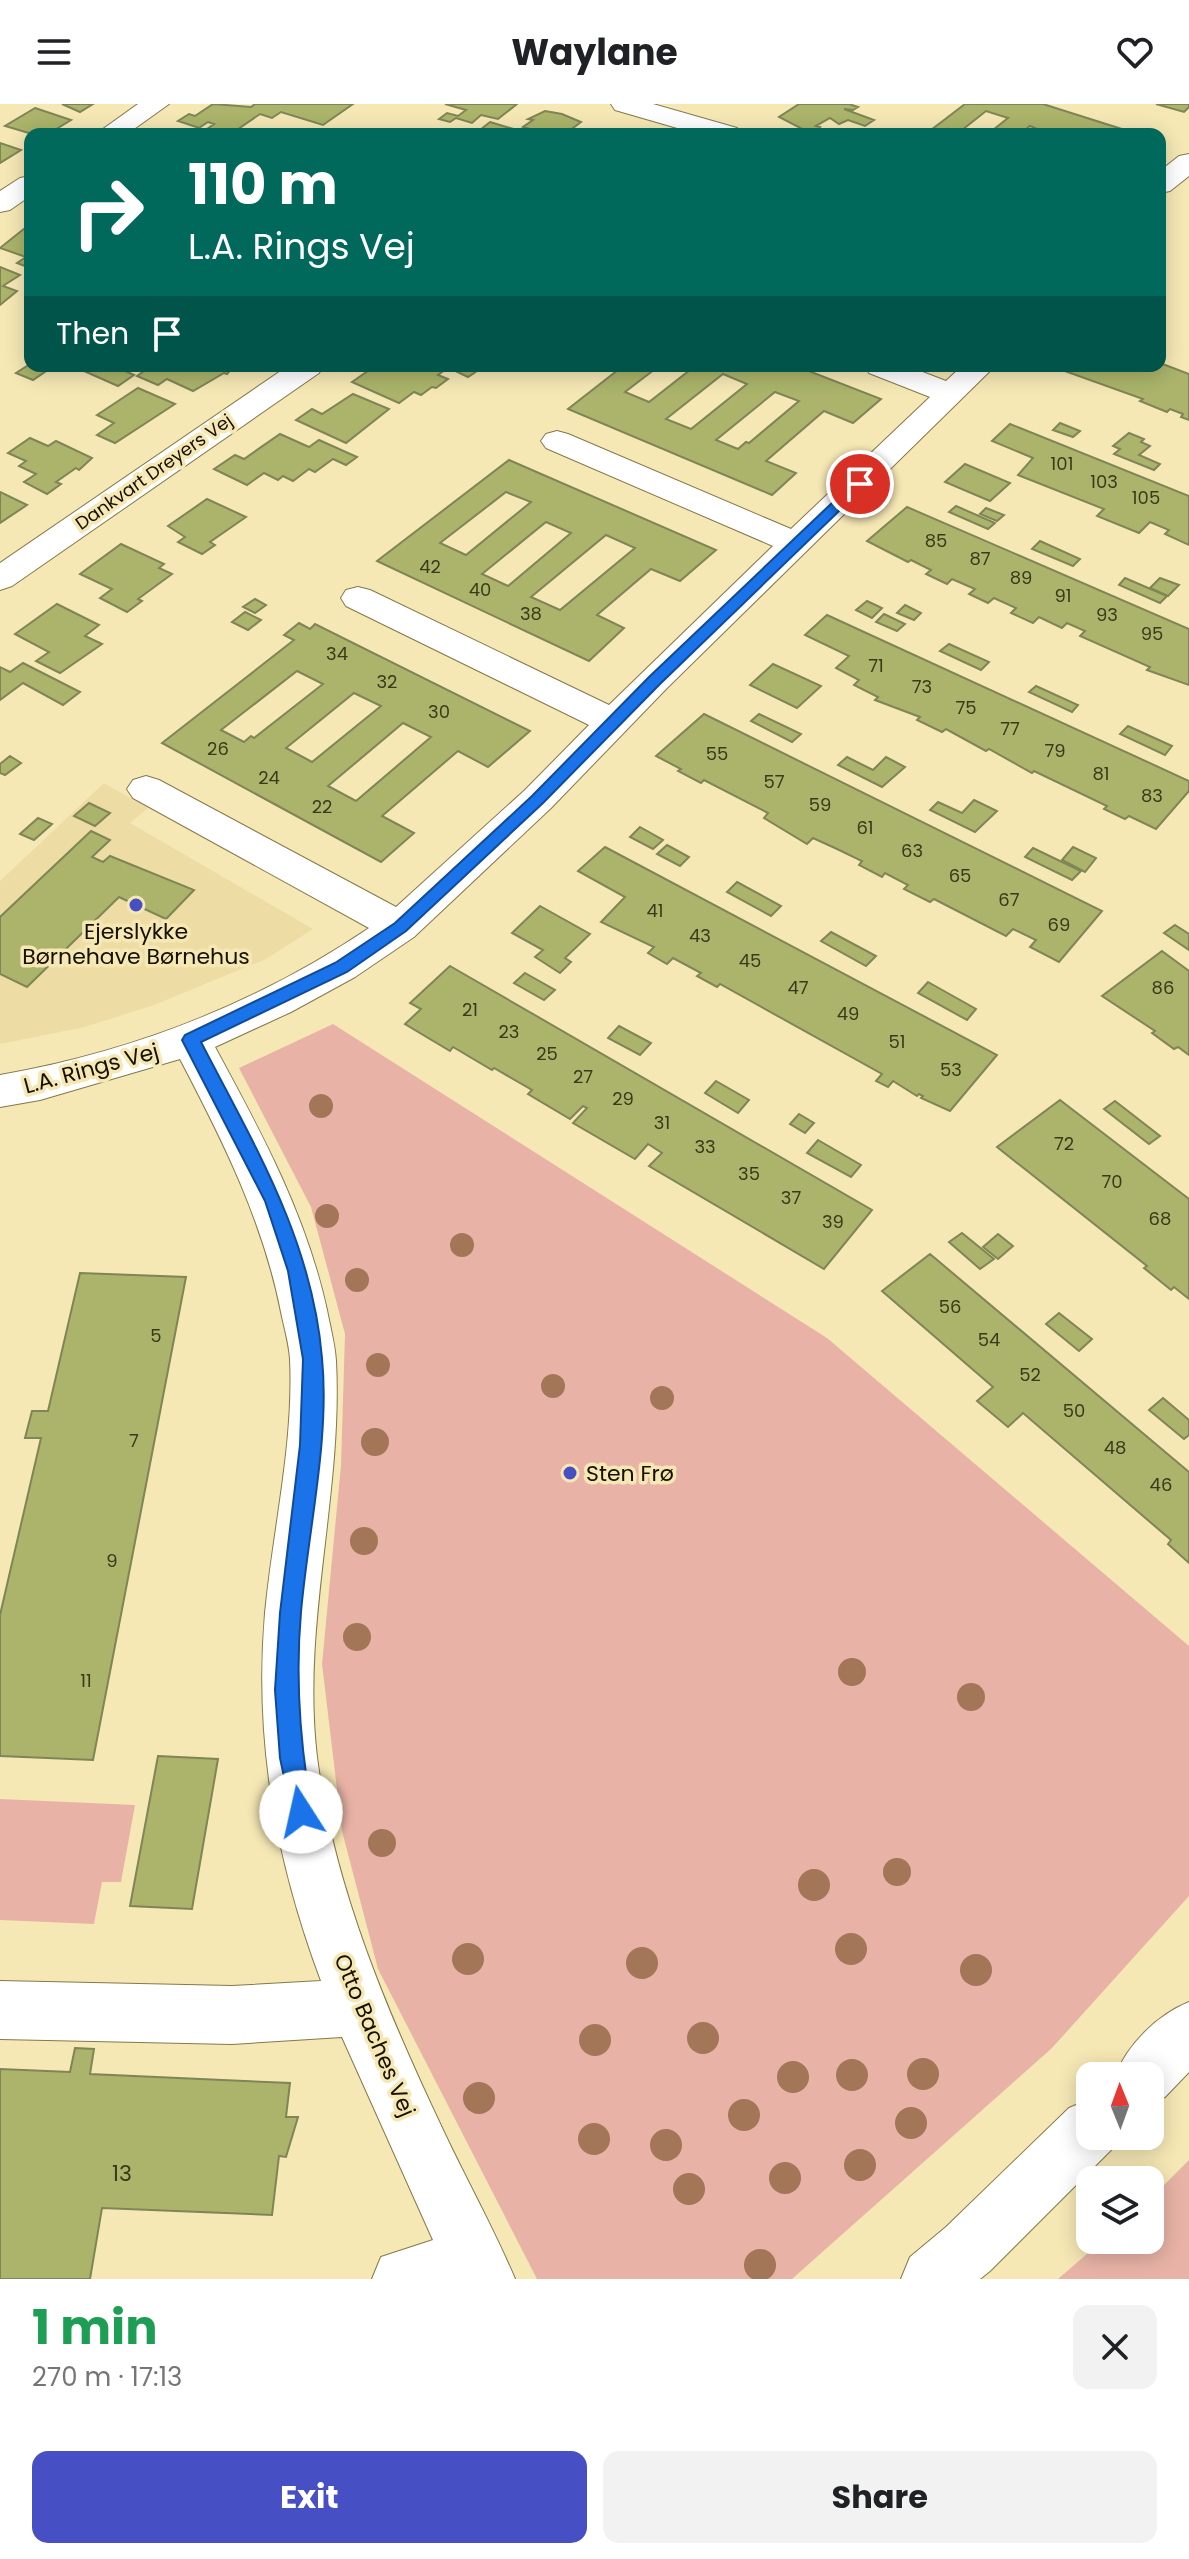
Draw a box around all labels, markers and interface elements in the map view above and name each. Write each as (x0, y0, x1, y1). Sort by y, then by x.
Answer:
text: Waylane (511, 27, 678, 78)
icon: menu (32, 30, 76, 74)
icon: heart (1113, 30, 1157, 74)
text: 110 m (188, 145, 338, 224)
icon: right (56, 160, 160, 264)
text: L.A. Rings Vej (188, 221, 415, 272)
text: Then (56, 312, 129, 355)
icon: arrive (145, 312, 189, 356)
street label: Dankvart Dreyers Vej (70, 408, 237, 535)
pin (826, 450, 894, 518)
house number: 101 (1051, 451, 1073, 476)
icon: arrive (838, 462, 882, 506)
house number: 103 (1090, 469, 1118, 494)
house number: 105 (1132, 485, 1160, 510)
house number: 85 (925, 528, 947, 553)
house number: 87 (969, 546, 991, 571)
house number: 42 (419, 554, 441, 579)
house number: 89 (1010, 565, 1032, 590)
house number: 40 (469, 577, 491, 602)
house number: 91 (1054, 583, 1072, 608)
house number: 38 (520, 601, 542, 626)
house number: 93 (1096, 602, 1118, 627)
house number: 95 (1141, 621, 1163, 646)
house number: 34 (326, 641, 348, 666)
house number: 71 (868, 653, 884, 678)
house number: 32 (377, 669, 397, 694)
house number: 73 (912, 674, 932, 699)
house number: 75 (955, 695, 977, 720)
house number: 30 (428, 699, 450, 724)
house number: 77 (1000, 716, 1020, 741)
house number: 26 (207, 736, 229, 761)
house number: 79 (1044, 738, 1066, 763)
house number: 55 (706, 741, 728, 766)
house number: 81 (1092, 761, 1110, 786)
house number: 24 (258, 765, 280, 790)
house number: 57 (763, 769, 785, 794)
house number: 83 (1141, 783, 1163, 808)
house number: 59 (809, 792, 831, 817)
house number: 22 (312, 794, 332, 819)
house number: 61 (856, 815, 874, 840)
house number: 63 (901, 838, 923, 863)
house number: 65 (949, 863, 971, 888)
house number: 67 (998, 887, 1020, 912)
marker: Ejerslykke Børnehave Børnehus (127, 896, 145, 914)
house number: 41 (646, 898, 664, 923)
house number: 69 (1048, 912, 1070, 937)
place label: Ejerslykke Børnehave Børnehus (22, 916, 250, 972)
house number: 43 (689, 923, 711, 948)
house number: 45 (739, 948, 761, 973)
house number: 47 (787, 975, 809, 1000)
house number: 86 (1152, 975, 1174, 1000)
house number: 21 (462, 997, 478, 1022)
house number: 49 (837, 1001, 859, 1026)
house number: 23 (499, 1019, 519, 1044)
house number: 51 (888, 1029, 906, 1054)
street label: L.A. Rings Vej (20, 1036, 162, 1101)
house number: 25 (536, 1041, 558, 1066)
house number: 53 (940, 1057, 962, 1082)
house number: 27 (573, 1064, 593, 1089)
house number: 29 (612, 1086, 634, 1111)
house number: 31 (654, 1110, 670, 1135)
house number: 72 (1054, 1131, 1074, 1156)
house number: 33 (694, 1134, 716, 1159)
house number: 35 (738, 1161, 760, 1186)
house number: 70 (1101, 1169, 1123, 1194)
house number: 37 (781, 1185, 801, 1210)
house number: 68 (1149, 1206, 1171, 1231)
house number: 39 (822, 1209, 844, 1234)
house number: 56 (939, 1294, 961, 1319)
house number: 5 (150, 1323, 162, 1348)
house number: 54 (978, 1327, 1000, 1352)
house number: 52 (1019, 1362, 1041, 1387)
house number: 50 (1063, 1398, 1085, 1423)
house number: 7 (129, 1428, 139, 1453)
house number: 48 (1104, 1435, 1126, 1460)
place label: Sten Frø (586, 1458, 674, 1489)
marker: Sten Frø (561, 1464, 579, 1482)
house number: 46 (1150, 1472, 1172, 1497)
house number: 9 (106, 1548, 118, 1573)
house number: 11 (80, 1668, 92, 1693)
position arrow (259, 1770, 343, 1854)
street label: Otto Baches Vej (326, 1949, 423, 2121)
north arrow (1076, 2062, 1164, 2150)
map controls (1076, 2062, 1164, 2254)
house number: 13 (112, 2158, 132, 2189)
button: layers (1076, 2166, 1164, 2254)
text: 1 min (32, 2294, 158, 2361)
button: close (1073, 2305, 1157, 2389)
text: 270 m · 17:13 (32, 2359, 182, 2395)
button: Exit (32, 2451, 587, 2543)
button: Share (603, 2451, 1157, 2543)

